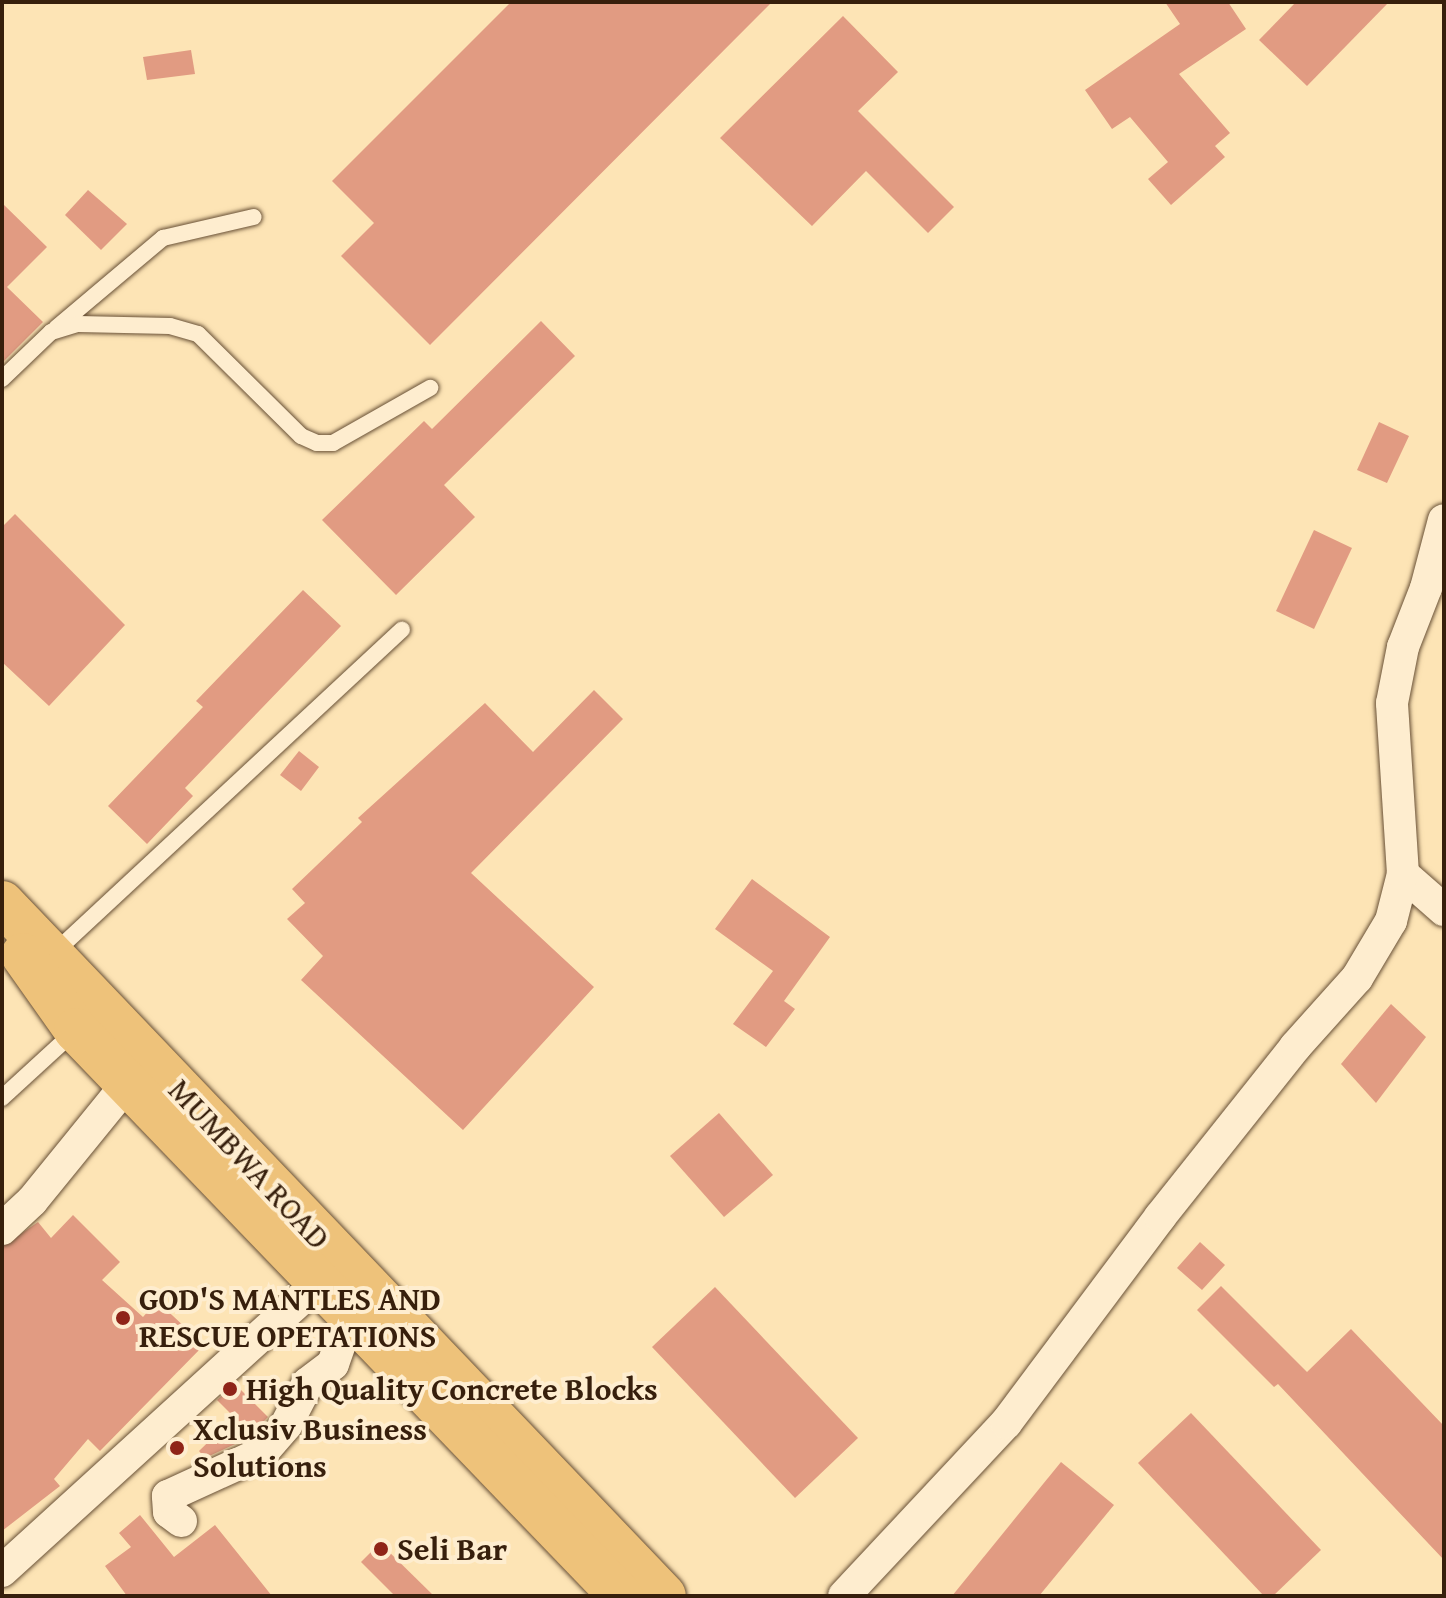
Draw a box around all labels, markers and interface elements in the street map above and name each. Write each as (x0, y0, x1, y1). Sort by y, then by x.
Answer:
street label: MUMBWA ROAD (160, 1071, 338, 1257)
place label: GOD'S MANTLES AND RESCUE OPETATIONS (139, 1281, 441, 1356)
marker: GOD'S MANTLES AND RESCUE OPETATIONS (114, 1309, 132, 1327)
place label: High Quality Concrete Blocks (246, 1370, 658, 1408)
marker: High Quality Concrete Blocks (221, 1380, 239, 1398)
place label: Xclusiv Business Solutions (193, 1411, 427, 1486)
marker: Xclusiv Business Solutions (168, 1439, 186, 1457)
place label: Seli Bar (397, 1530, 507, 1568)
marker: Seli Bar (372, 1540, 390, 1558)

